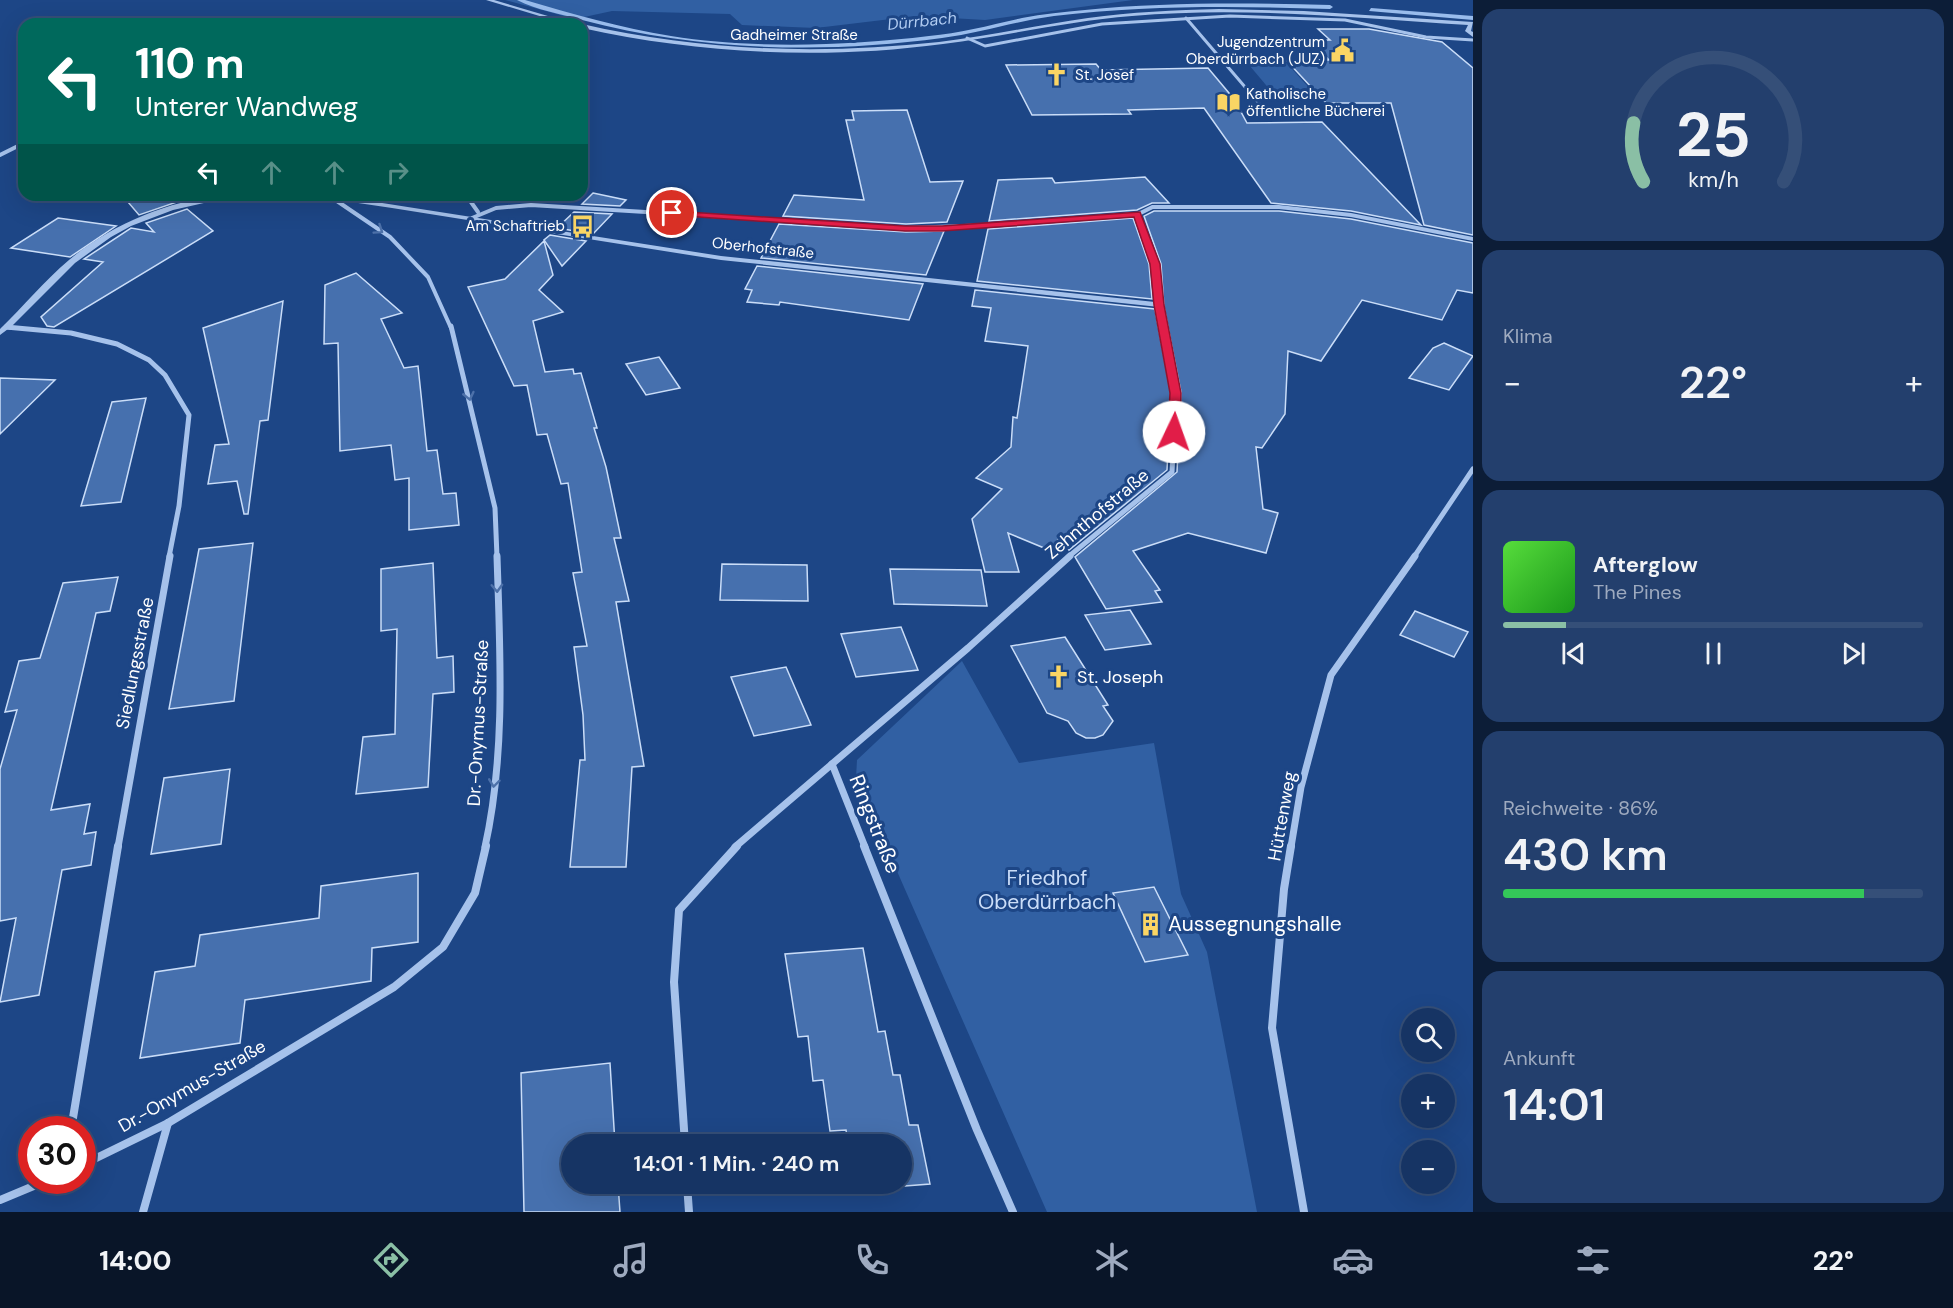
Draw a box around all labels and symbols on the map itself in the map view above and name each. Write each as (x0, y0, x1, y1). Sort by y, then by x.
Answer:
water label: Dürrbach (886, 7, 958, 35)
street label: Gadheimer Straße (730, 25, 858, 45)
place label: Jugendzentrum Oberdürrbach (JUZ) (1186, 32, 1325, 69)
public building icon: Jugendzentrum Oberdürrbach (JUZ) (1330, 38, 1356, 64)
church icon: St. Josef (1044, 62, 1070, 88)
place label: St. Josef (1075, 65, 1134, 85)
place label: Katholische öffentliche Bücherei (1246, 84, 1385, 121)
library icon: Katholische öffentliche Bücherei (1215, 90, 1241, 116)
pin (646, 187, 697, 238)
bus stop icon: Am Schaftrieb (570, 213, 596, 239)
place label: Am Schaftrieb (466, 216, 565, 236)
one-way arrow (372, 223, 383, 234)
street label: Oberhofstraße (711, 233, 815, 263)
one-way arrow (462, 391, 475, 401)
position arrow (1142, 400, 1206, 464)
street label: Zehnthofstraße (1040, 463, 1154, 565)
one-way arrow (491, 584, 504, 593)
street label: Siedlungsstraße (110, 595, 160, 731)
street label: Dr.-Onymus-Straße (462, 639, 494, 807)
church icon: St. Joseph (1046, 664, 1072, 690)
place label: St. Joseph (1077, 665, 1163, 689)
street label: Hüttenweg (1262, 769, 1302, 863)
street label: Ringstraße (842, 770, 908, 878)
one-way arrow (488, 778, 501, 788)
park label: Friedhof Oberdürrbach (978, 864, 1116, 916)
place label: Aussegnungshalle (1168, 910, 1342, 938)
building icon: Aussegnungshalle (1137, 911, 1163, 937)
street label: Dr.-Onymus-Straße (114, 1034, 270, 1138)
speed limit sign: 30 (18, 1116, 96, 1194)

